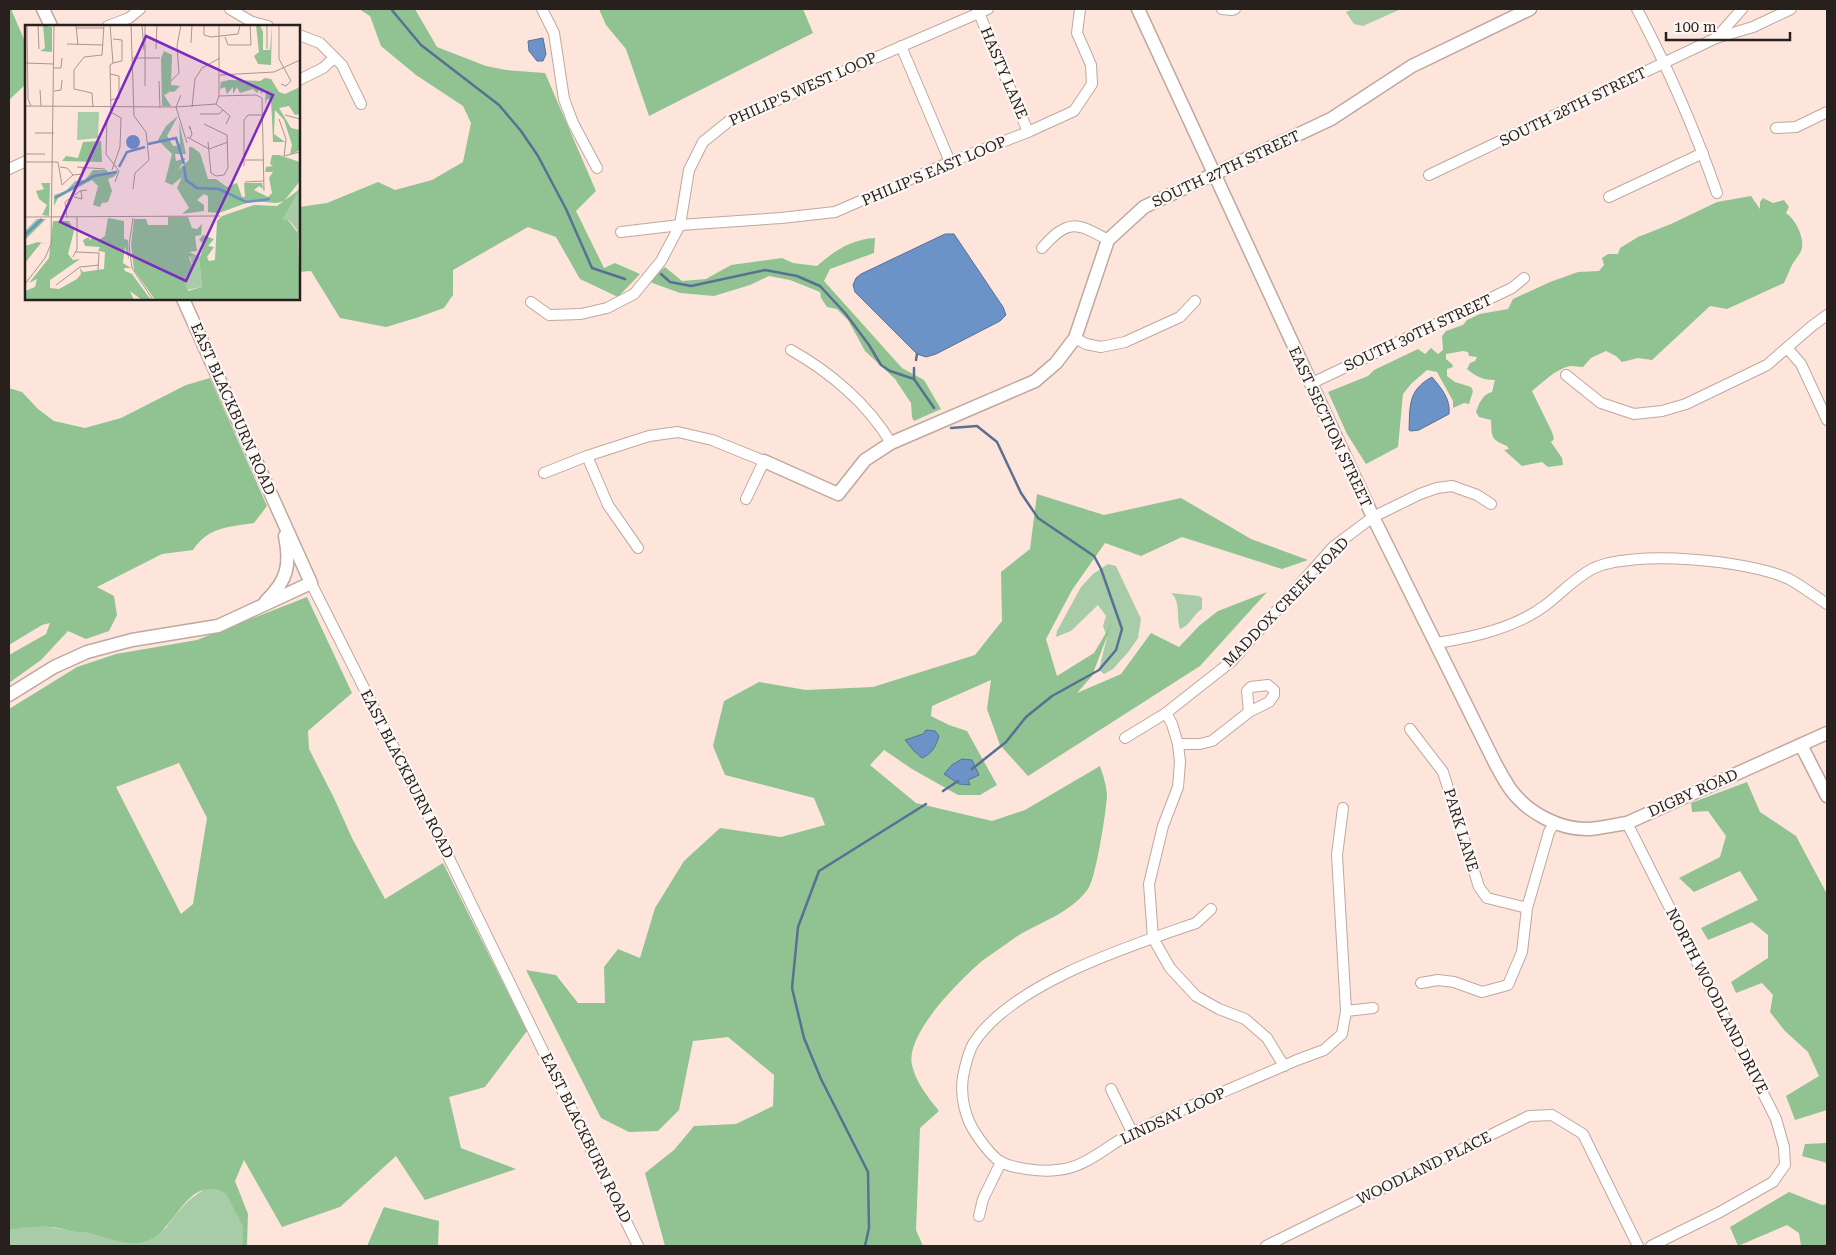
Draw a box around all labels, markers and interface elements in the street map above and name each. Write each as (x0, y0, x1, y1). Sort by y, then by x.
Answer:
scale bar (1666, 10, 1790, 42)
text: 100 m (1674, 18, 1717, 36)
street label: HASTY LANE (977, 24, 1031, 122)
inset map (25, 25, 300, 300)
street label: PHILIP'S WEST LOOP (726, 48, 880, 130)
street label: SOUTH 28TH STREET (1497, 64, 1649, 150)
street label: SOUTH 27TH STREET (1149, 127, 1303, 211)
street label: PHILIP'S EAST LOOP (859, 132, 1009, 210)
street label: SOUTH 30TH STREET (1341, 291, 1495, 375)
street label: EAST BLACKBURN ROAD (187, 320, 279, 498)
street label: EAST SECTION STREET (1285, 344, 1375, 510)
street label: MADDOX CREEK ROAD (1219, 533, 1353, 671)
street label: EAST BLACKBURN ROAD (357, 687, 457, 861)
street label: DIGBY ROAD (1645, 765, 1741, 821)
street label: PARK LANE (1440, 786, 1482, 874)
street label: NORTH WOODLAND DRIVE (1662, 905, 1772, 1097)
street label: EAST BLACKBURN ROAD (537, 1050, 635, 1226)
street label: LINDSAY LOOP (1117, 1084, 1229, 1148)
street label: WOODLAND PLACE (1354, 1128, 1494, 1208)

